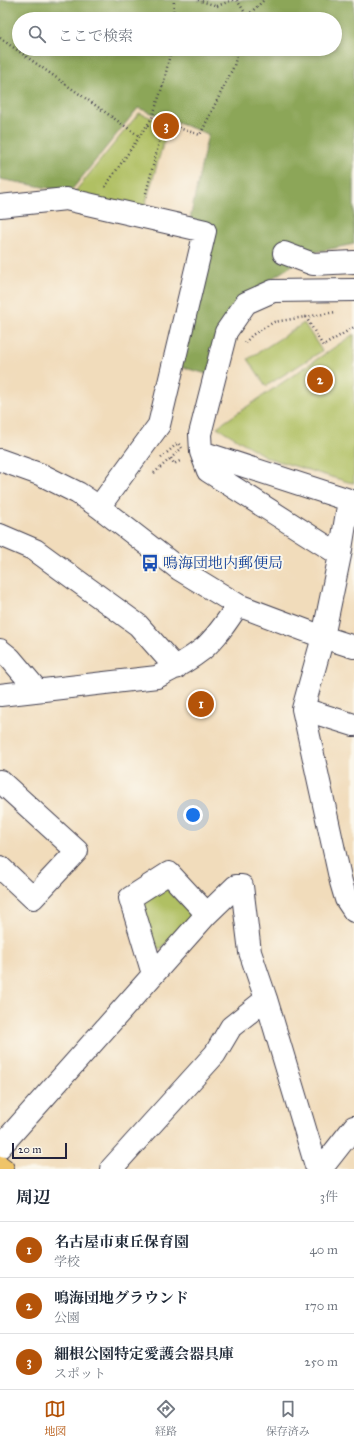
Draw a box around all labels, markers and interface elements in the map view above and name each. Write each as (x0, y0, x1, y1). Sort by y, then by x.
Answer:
search box (12, 12, 342, 56)
icon: search (26, 23, 48, 45)
text: ここで検索 (58, 27, 133, 45)
pin: 3 (153, 111, 179, 141)
pin: 2 (307, 365, 333, 395)
bus stop icon: 鳴海団地内郵便局 (140, 553, 160, 573)
place label: 鳴海団地内郵便局 (163, 554, 283, 572)
pin: 1 (188, 689, 214, 719)
your location (183, 805, 203, 825)
scale bar (12, 1141, 67, 1160)
text: 20 m (18, 1143, 41, 1156)
text: 周辺 (16, 1187, 50, 1208)
text: 3件 (320, 1189, 338, 1205)
text: 名古屋市東丘保育園 (54, 1233, 189, 1251)
text: 1 (26, 1242, 32, 1258)
text: 40 m (309, 1242, 338, 1258)
text: 学校 (54, 1254, 80, 1270)
text: 鳴海団地グラウンド (54, 1289, 189, 1307)
text: 2 (26, 1298, 32, 1314)
text: 170 m (305, 1298, 338, 1314)
text: 公園 (54, 1310, 80, 1326)
text: 細根公園特定愛護会器具庫 (54, 1345, 234, 1363)
text: 3 (26, 1354, 32, 1370)
text: 250 m (304, 1354, 338, 1370)
text: スポット (54, 1366, 106, 1382)
tab: 地図 (44, 1398, 66, 1438)
tab: 経路 (155, 1398, 177, 1438)
tab: 保存済み (266, 1398, 310, 1438)

